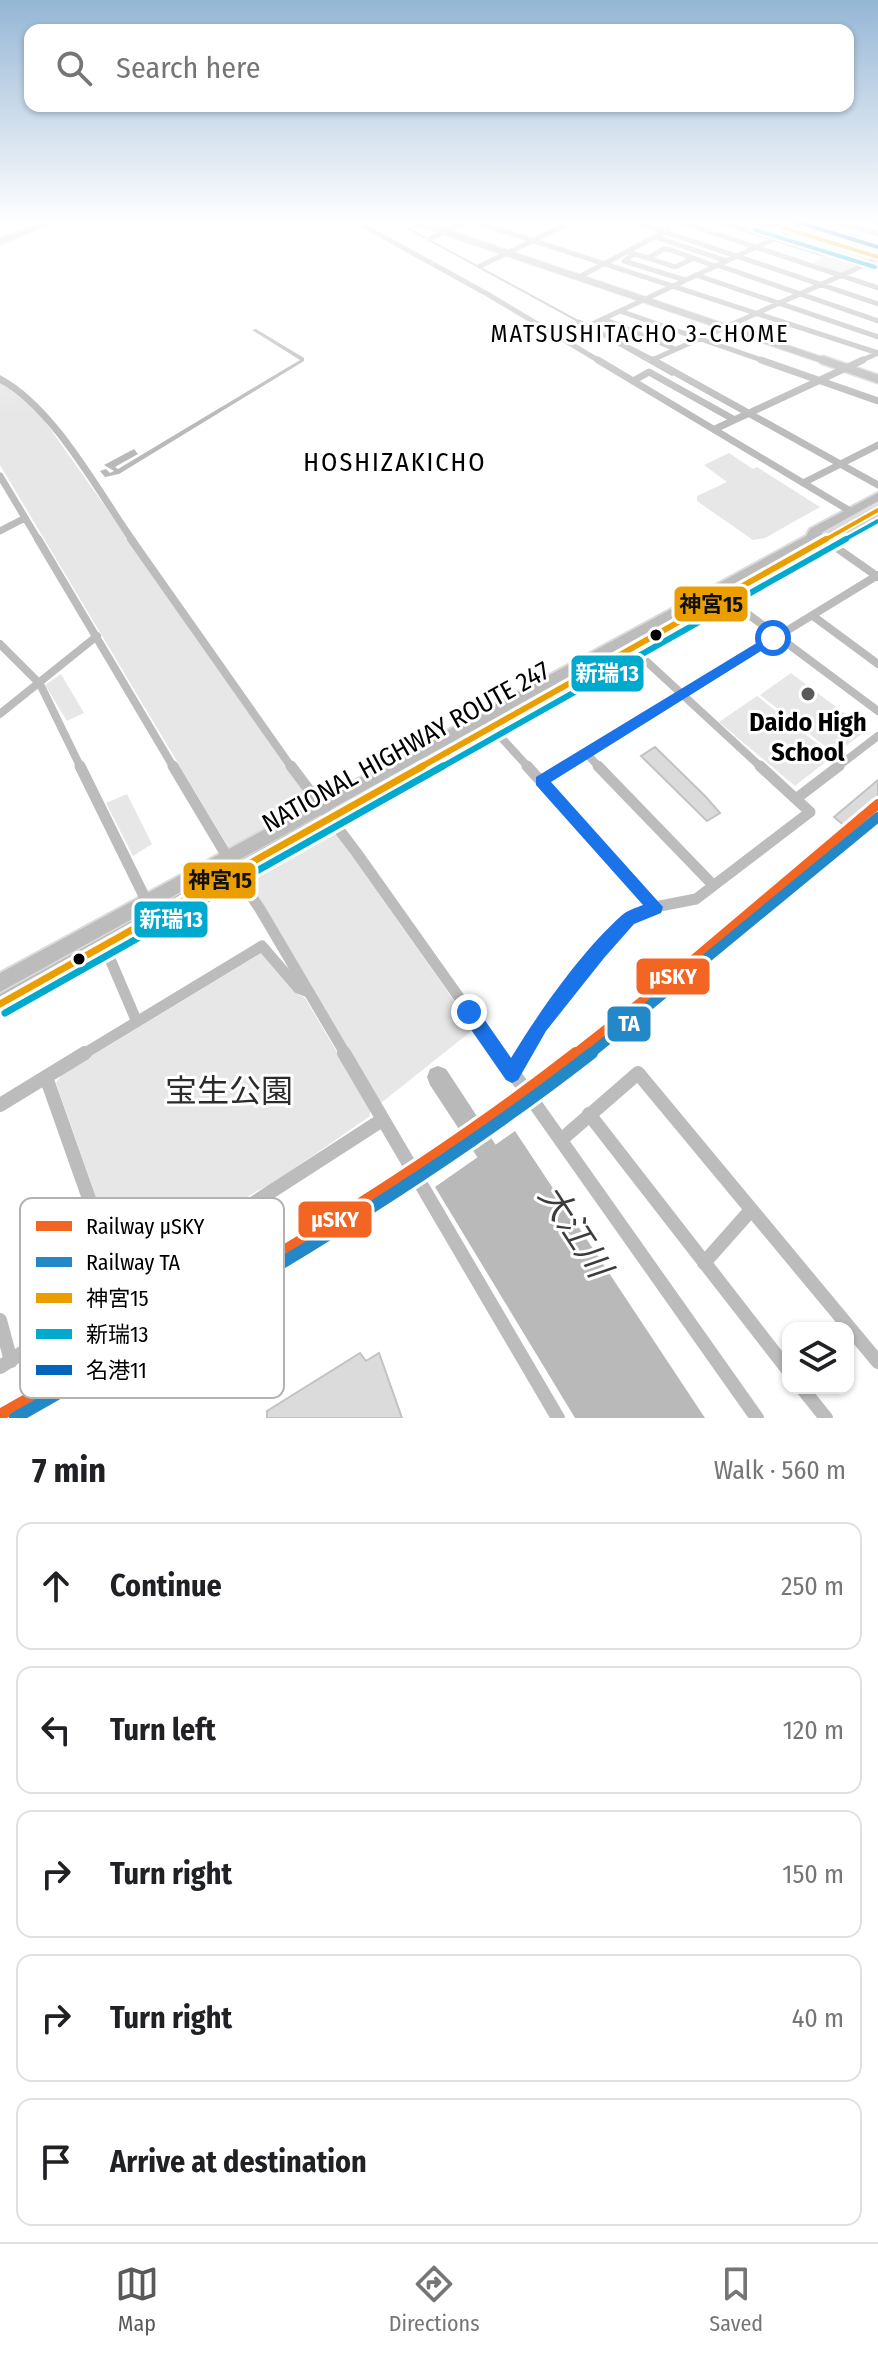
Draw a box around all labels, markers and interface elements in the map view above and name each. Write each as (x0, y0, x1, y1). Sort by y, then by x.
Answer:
search box (24, 24, 854, 112)
icon: search (52, 46, 96, 90)
text: Search here (116, 50, 261, 86)
district label: MATSUSHITACHO 3-CHOME (490, 320, 790, 348)
district label: HOSHIZAKICHO (303, 447, 487, 478)
line badge: 神宮15 (673, 585, 749, 623)
text: 神宮15 (679, 591, 743, 618)
route start (755, 620, 791, 656)
unlabelled marker (648, 627, 664, 643)
line badge: 新瑞13 (570, 654, 645, 693)
street label: NATIONAL HIGHWAY ROUTE 247 (257, 655, 555, 839)
text: 新瑞13 (575, 660, 639, 687)
marker: Daido High School (799, 685, 817, 703)
place label: Daido High School (749, 707, 867, 768)
line badge: 神宮15 (182, 861, 257, 900)
text: 神宮15 (188, 867, 252, 894)
line badge: 新瑞13 (133, 900, 209, 939)
text: 新瑞13 (139, 906, 203, 933)
unlabelled marker (71, 951, 87, 967)
line badge: μSKY (635, 957, 711, 996)
text: μSKY (649, 963, 698, 990)
route end (451, 994, 487, 1030)
line badge: TA (606, 1005, 652, 1043)
text: TA (618, 1010, 641, 1037)
park label: 宝生公園 (165, 1072, 293, 1110)
water label: 大江川 (530, 1177, 622, 1287)
legend (20, 1198, 284, 1398)
line badge: μSKY (297, 1200, 373, 1239)
text: μSKY (311, 1206, 360, 1233)
text: Railway μSKY (86, 1213, 205, 1240)
text: Railway TA (86, 1249, 181, 1276)
text: 神宮15 (86, 1285, 149, 1312)
text: 新瑞13 (86, 1321, 149, 1348)
map controls (782, 1322, 854, 1394)
button: layers (782, 1322, 854, 1394)
text: 名港11 (86, 1357, 147, 1384)
text: 7 min (32, 1450, 106, 1491)
text: Walk · 560 m (714, 1455, 846, 1486)
icon: ahead (34, 1564, 78, 1608)
text: Continue (110, 1568, 222, 1604)
text: 250 m (781, 1571, 844, 1602)
icon: left (34, 1708, 78, 1752)
text: Turn left (110, 1712, 216, 1748)
text: 120 m (783, 1715, 844, 1746)
icon: right (34, 1852, 78, 1896)
text: Turn right (110, 1856, 232, 1892)
text: 150 m (782, 1859, 844, 1890)
icon: right (34, 1996, 78, 2040)
text: Turn right (110, 2000, 232, 2036)
text: 40 m (792, 2003, 844, 2034)
icon: arrive (34, 2140, 78, 2184)
text: Arrive at destination (110, 2144, 367, 2180)
tab: Map (115, 2262, 159, 2337)
tab: Directions (389, 2262, 480, 2337)
tab: Saved (709, 2262, 763, 2337)

